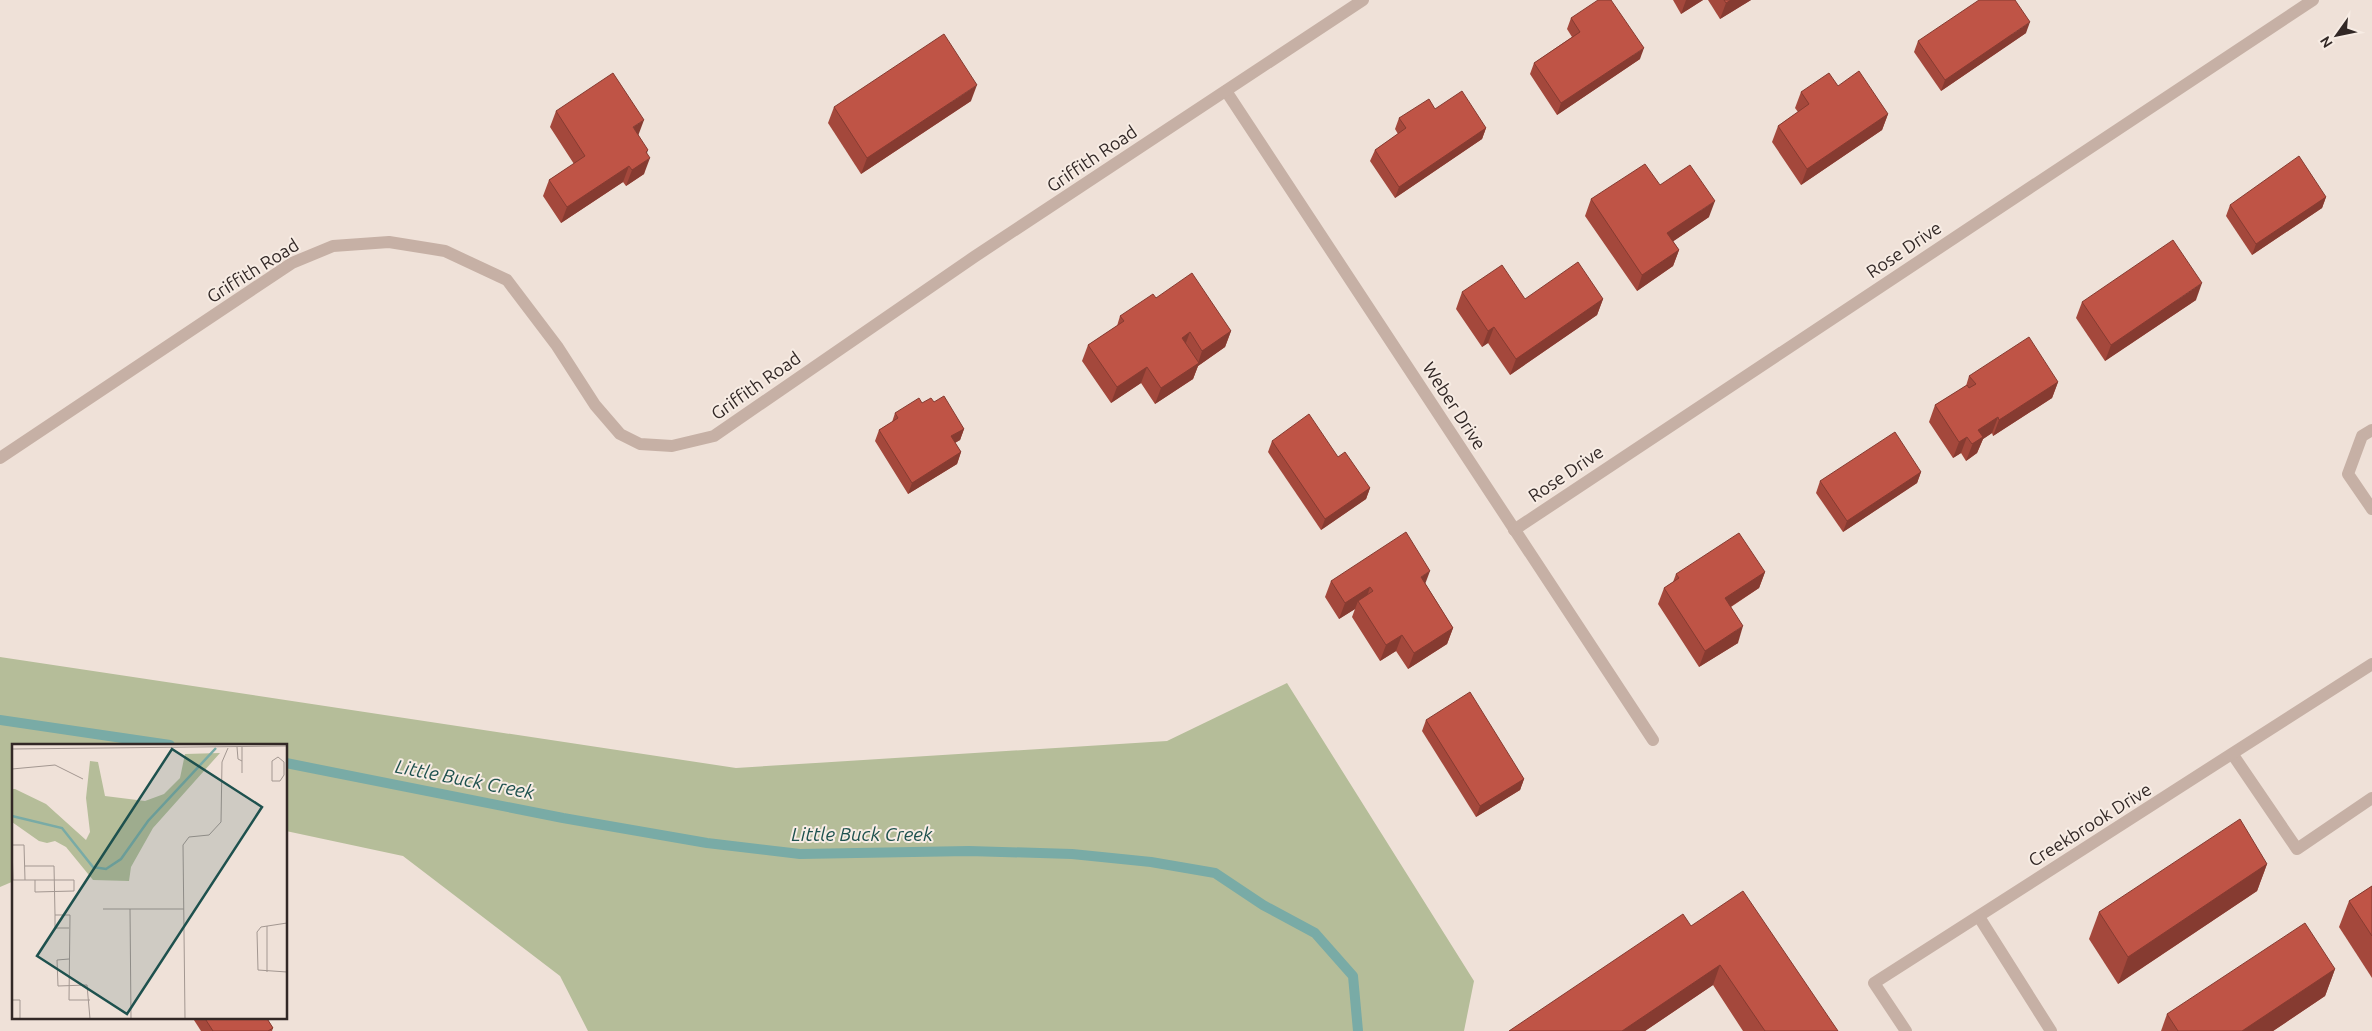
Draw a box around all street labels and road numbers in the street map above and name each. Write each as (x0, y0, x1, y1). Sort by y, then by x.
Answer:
street label: Griffith Road (1043, 121, 1140, 196)
street label: Rose Drive (1862, 217, 1945, 282)
street label: Griffith Road (203, 234, 302, 306)
street label: Griffith Road (707, 347, 804, 423)
street label: Weber Drive (1419, 358, 1491, 453)
street label: Rose Drive (1524, 441, 1607, 506)
street label: Creekbrook Drive (2024, 778, 2155, 870)

